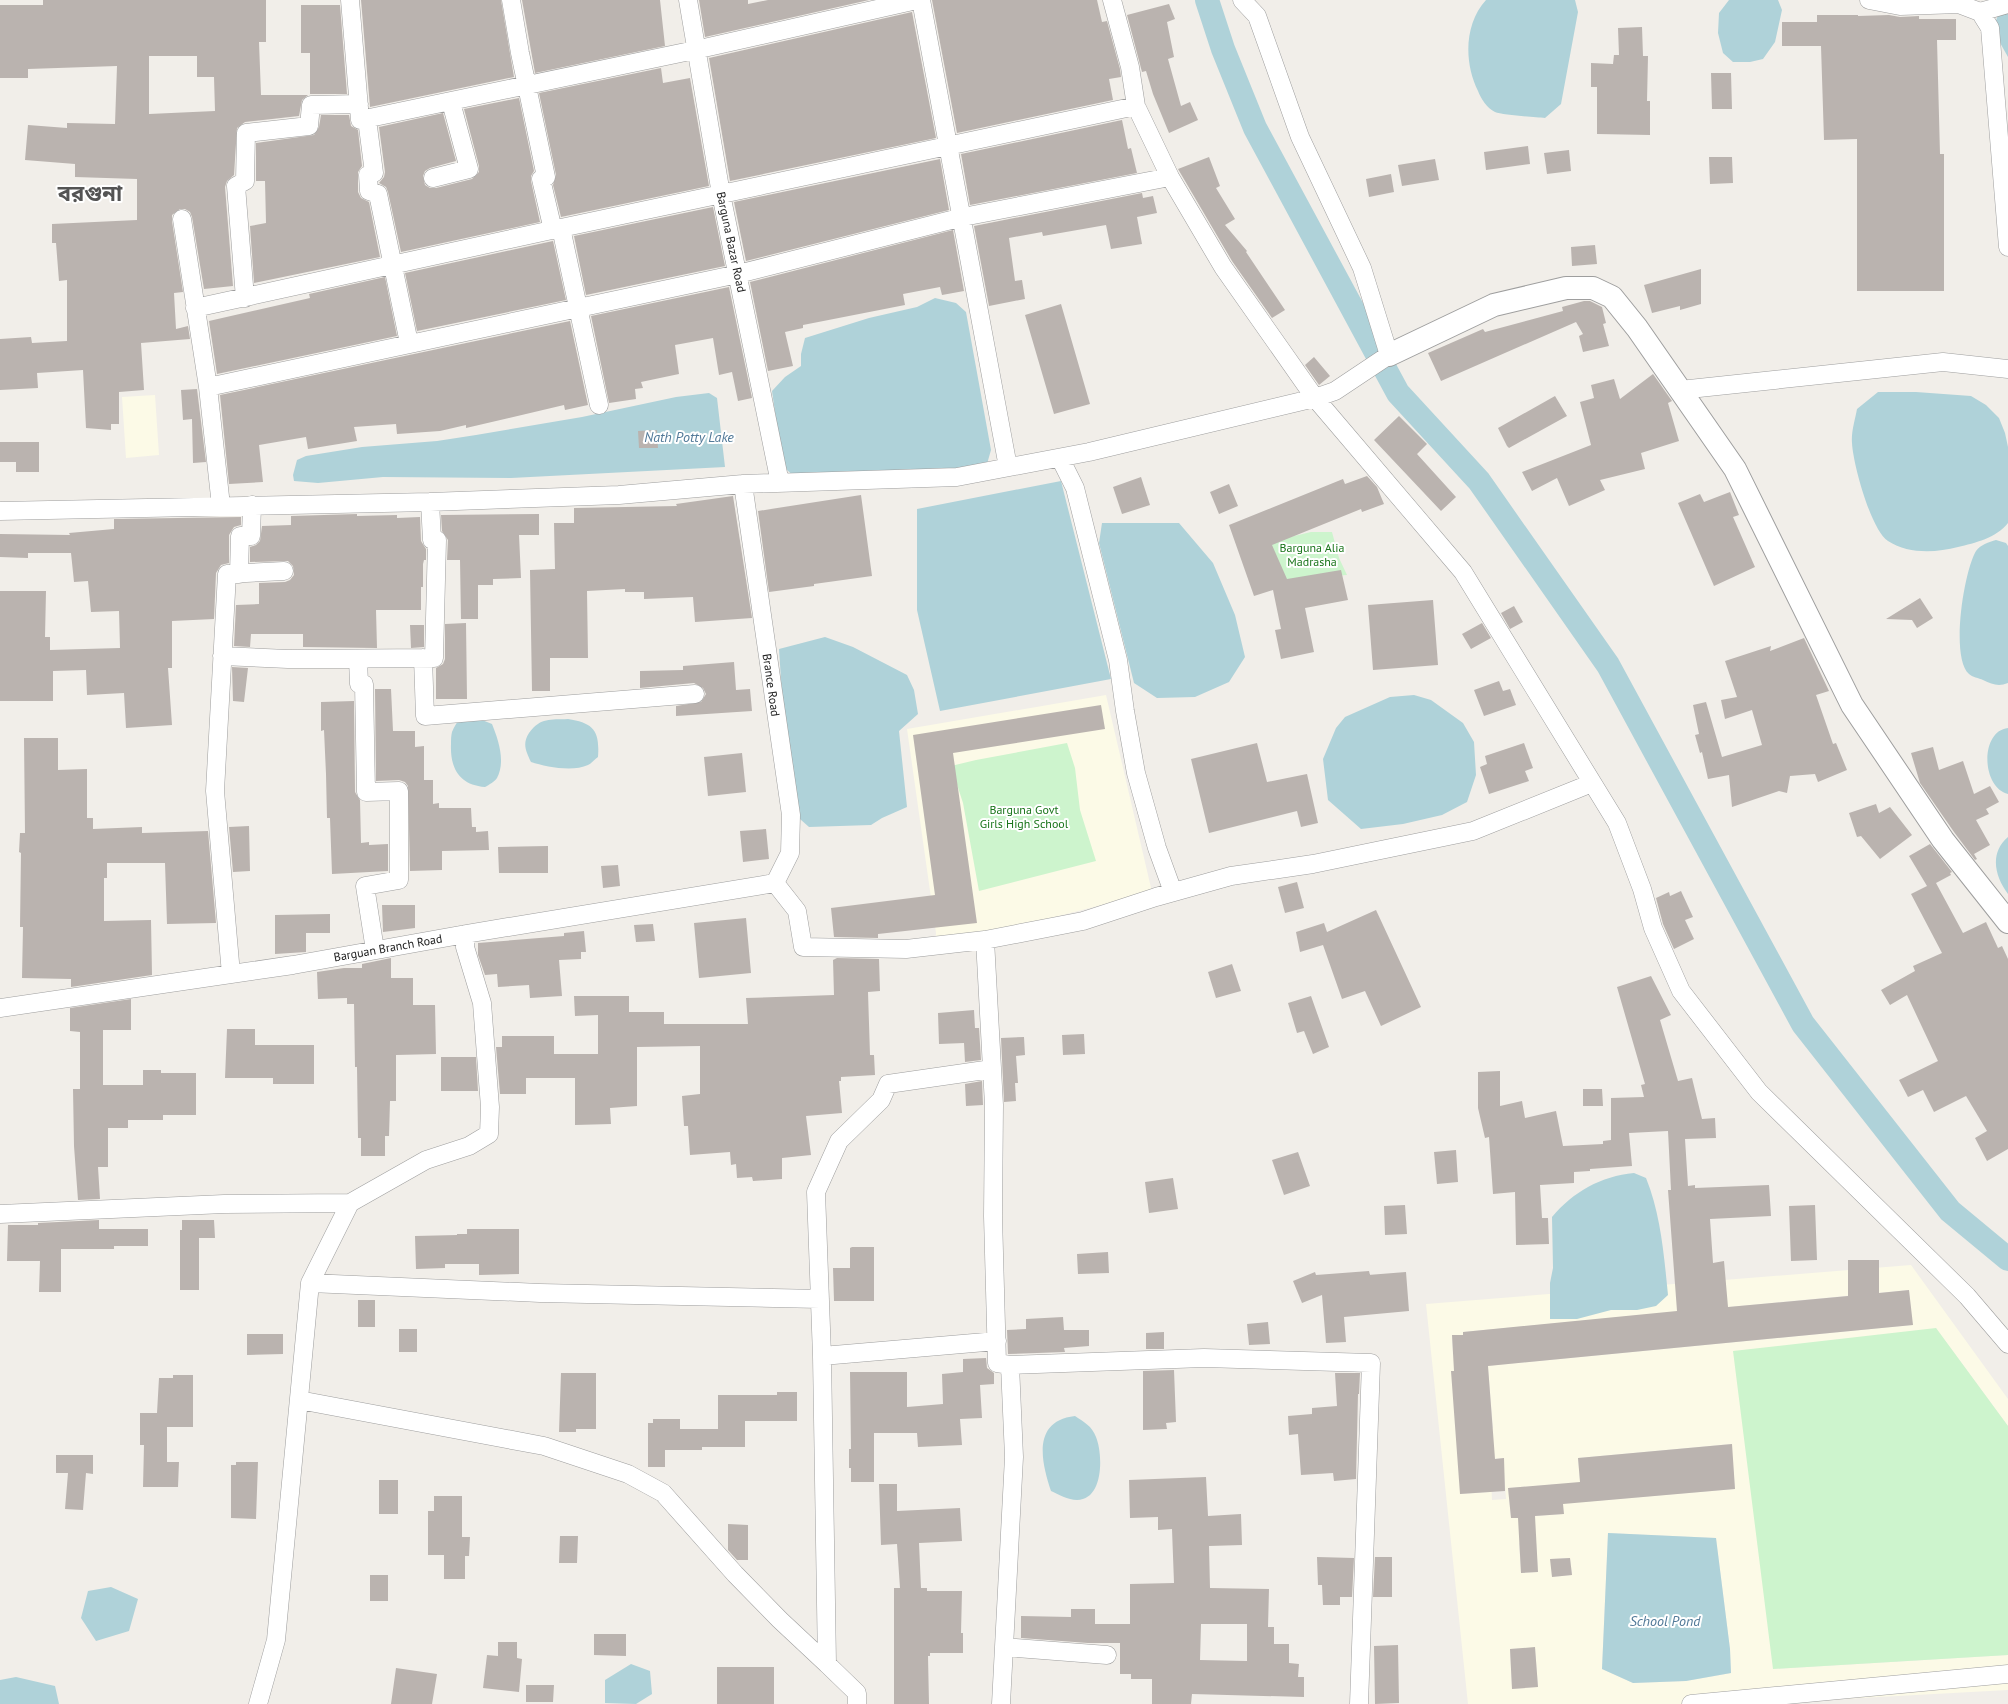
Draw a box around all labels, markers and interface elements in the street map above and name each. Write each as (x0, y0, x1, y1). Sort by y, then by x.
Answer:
district label: বরগুনা (57, 179, 123, 207)
street label: Barguna Bazar Road (713, 190, 749, 294)
water label: Nath Potty Lake (644, 428, 734, 446)
park label: Barguna Alia Madrasha (1280, 540, 1345, 569)
street label: Brance Road (760, 652, 783, 717)
park label: Barguna Govt Girls High School (980, 802, 1069, 831)
street label: Barguan Branch Road (333, 931, 443, 964)
water label: School Pond (1630, 1612, 1701, 1630)

